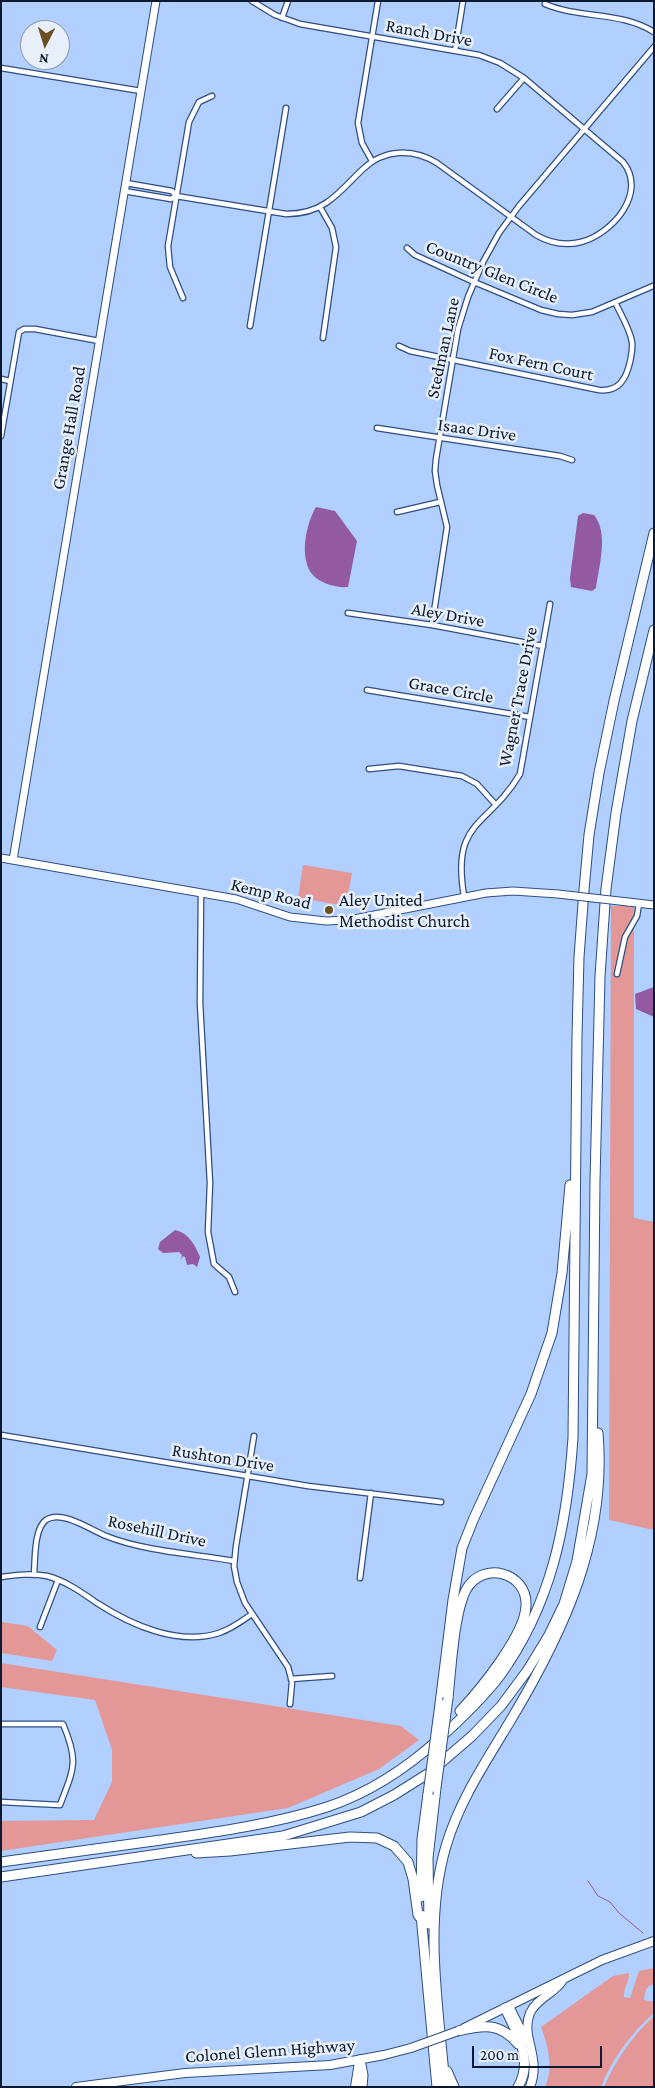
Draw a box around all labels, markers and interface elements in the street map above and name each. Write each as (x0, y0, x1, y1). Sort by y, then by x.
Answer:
street label: Ranch Drive (384, 15, 474, 51)
north arrow (20, 20, 70, 70)
text: N (38, 51, 49, 67)
street label: Country Glen Circle (423, 236, 561, 308)
street label: Stedman Lane (422, 296, 464, 400)
street label: Fox Fern Court (487, 342, 595, 386)
street label: Grange Hall Road (48, 365, 90, 491)
street label: Isaac Drive (436, 414, 518, 446)
street label: Aley Drive (410, 598, 486, 632)
street label: Wagner Trace Drive (494, 625, 542, 769)
street label: Grace Circle (407, 672, 495, 708)
street label: Kemp Road (229, 874, 313, 914)
place label: Aley United Methodist Church (339, 889, 470, 932)
marker: Aley United Methodist Church (323, 904, 335, 916)
street label: Rushton Drive (170, 1439, 276, 1477)
street label: Rosehill Drive (106, 1510, 208, 1552)
street label: Colonel Glenn Highway (184, 2034, 356, 2068)
scale bar (475, 2036, 605, 2068)
text: 200 m (480, 2047, 519, 2063)

